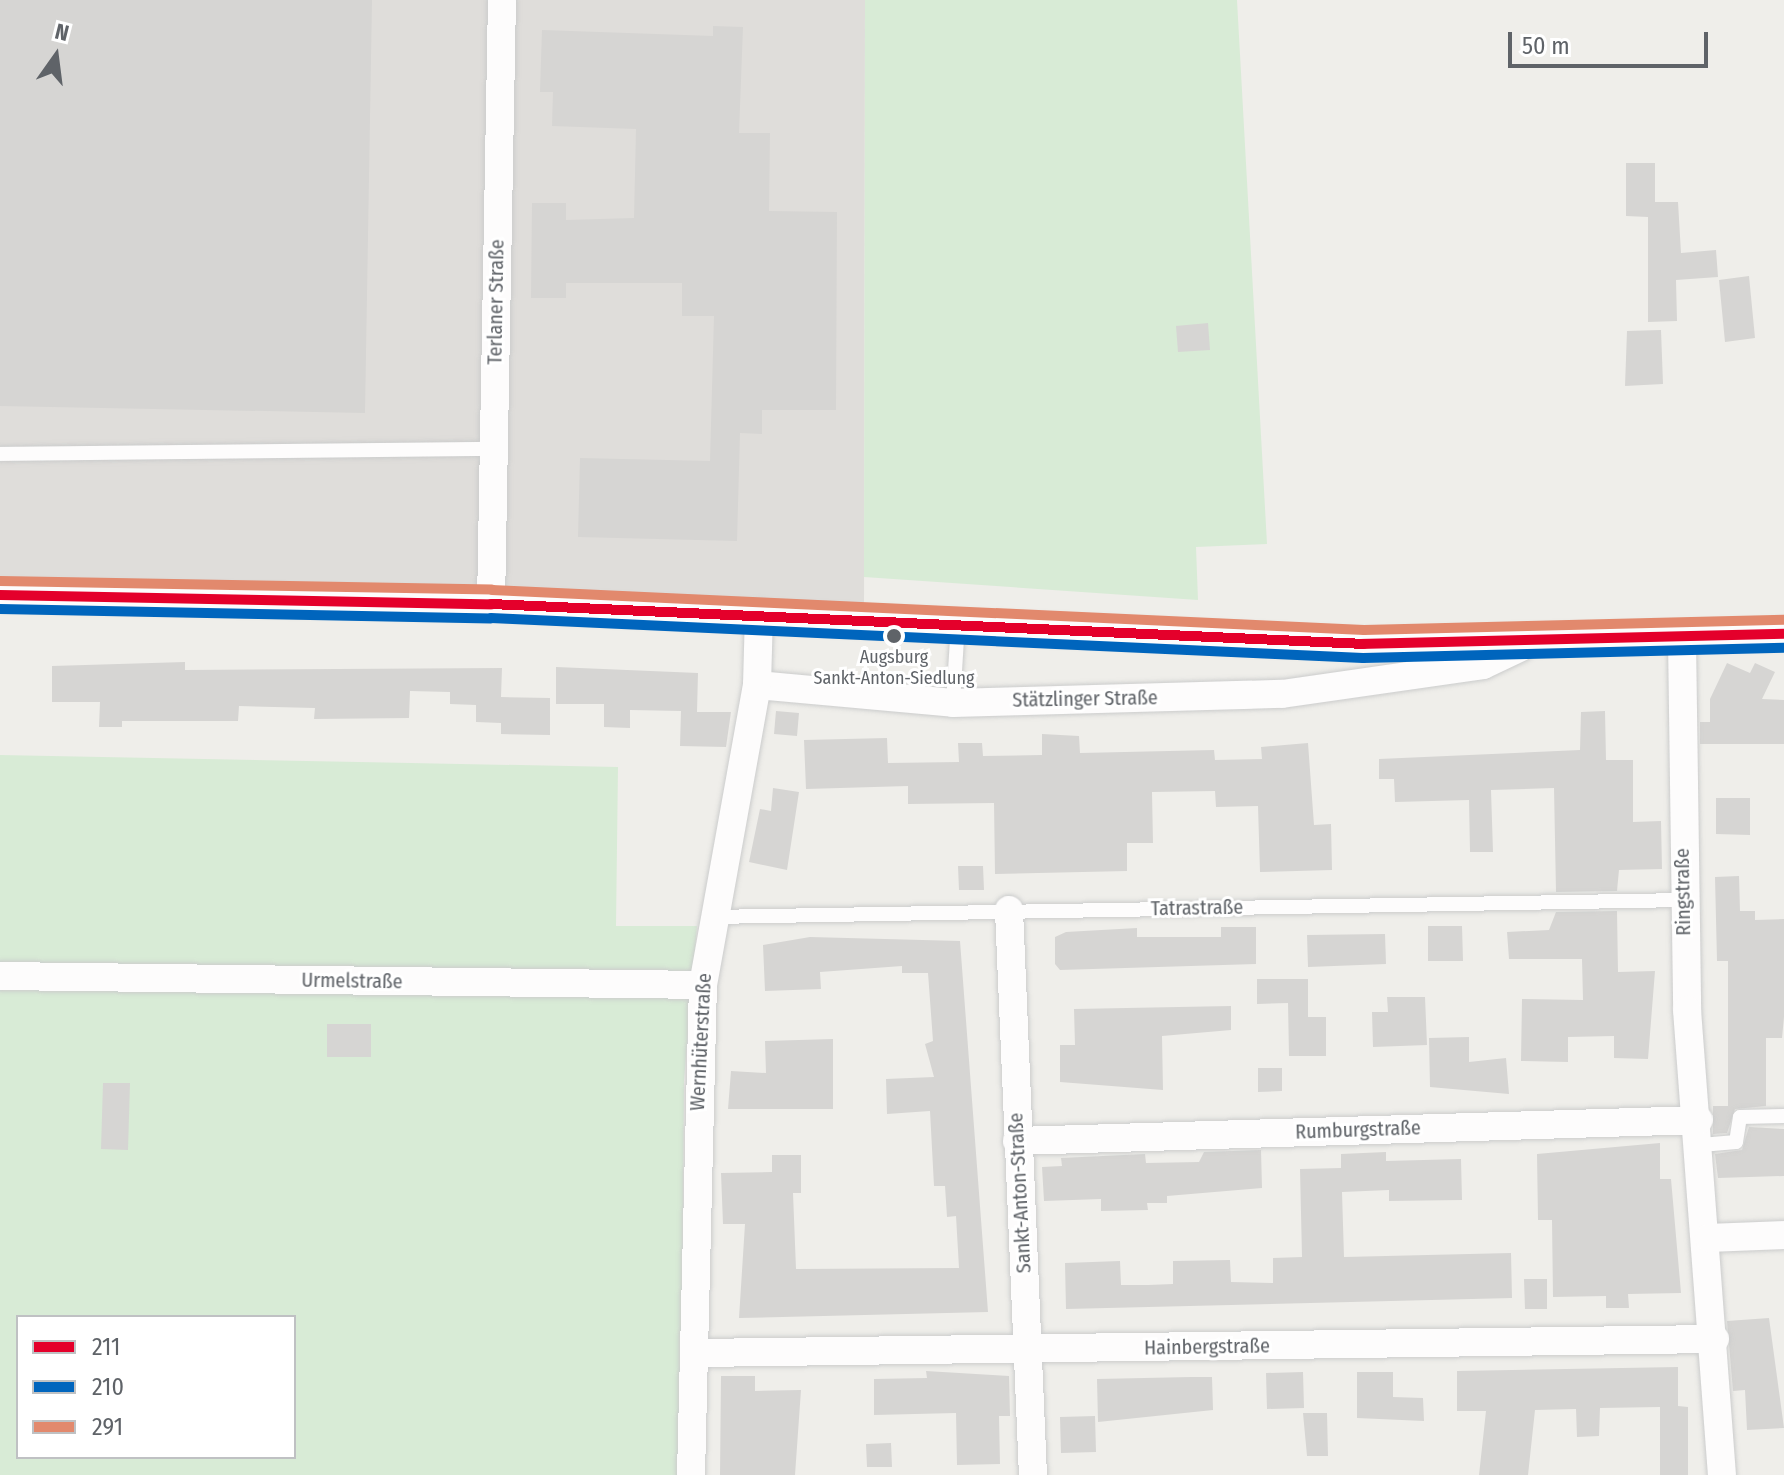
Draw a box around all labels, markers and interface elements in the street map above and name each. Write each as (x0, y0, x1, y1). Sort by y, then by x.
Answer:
north arrow (16, 16, 96, 96)
scale bar (1512, 16, 1712, 66)
text: N (52, 18, 72, 47)
text: 50 m (1522, 32, 1570, 60)
street label: Terlaner Straße (483, 239, 509, 365)
marker: Augsburg Sankt-Anton-Siedlung (886, 628, 902, 644)
place label: Augsburg Sankt-Anton-Siedlung (814, 647, 974, 690)
street label: Stätzlinger Straße (1012, 686, 1158, 712)
street label: Ringstraße (1670, 848, 1696, 936)
street label: Tatrastraße (1151, 895, 1243, 921)
street label: Urmelstraße (301, 968, 403, 994)
street label: Wernhüterstraße (685, 973, 717, 1111)
street label: Sankt-Anton-Straße (1004, 1112, 1036, 1274)
street label: Rumburgstraße (1295, 1116, 1421, 1144)
legend (16, 1315, 296, 1459)
text: 211 (92, 1333, 120, 1361)
street label: Hainbergstraße (1144, 1334, 1270, 1360)
text: 210 (92, 1373, 124, 1401)
text: 291 (92, 1413, 123, 1441)

